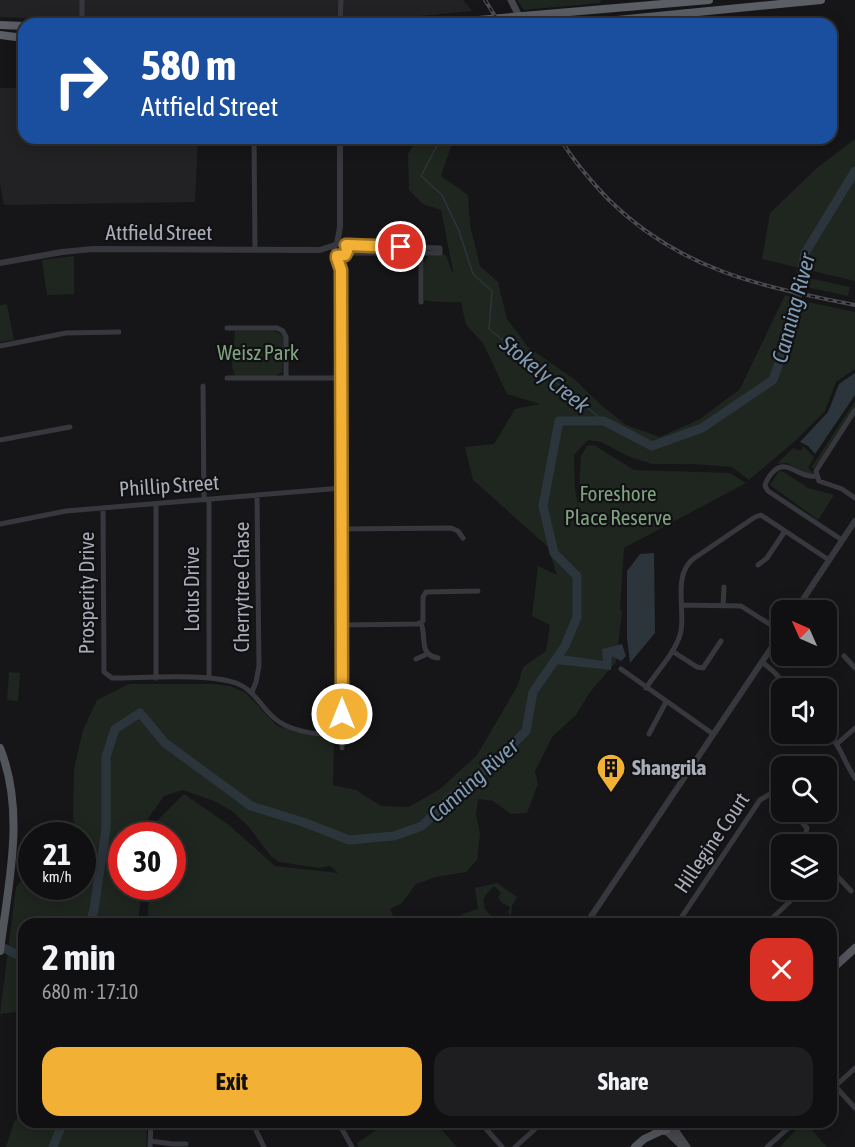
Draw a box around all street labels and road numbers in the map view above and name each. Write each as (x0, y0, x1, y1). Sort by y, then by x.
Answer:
street label: Attfield Street (106, 220, 212, 244)
street label: Phillip Street (118, 470, 220, 500)
street label: Cherrytree Chase (229, 522, 253, 652)
street label: Prosperity Drive (74, 532, 98, 654)
street label: Lotus Drive (179, 546, 203, 632)
street label: Hillegine Court (669, 788, 753, 897)

